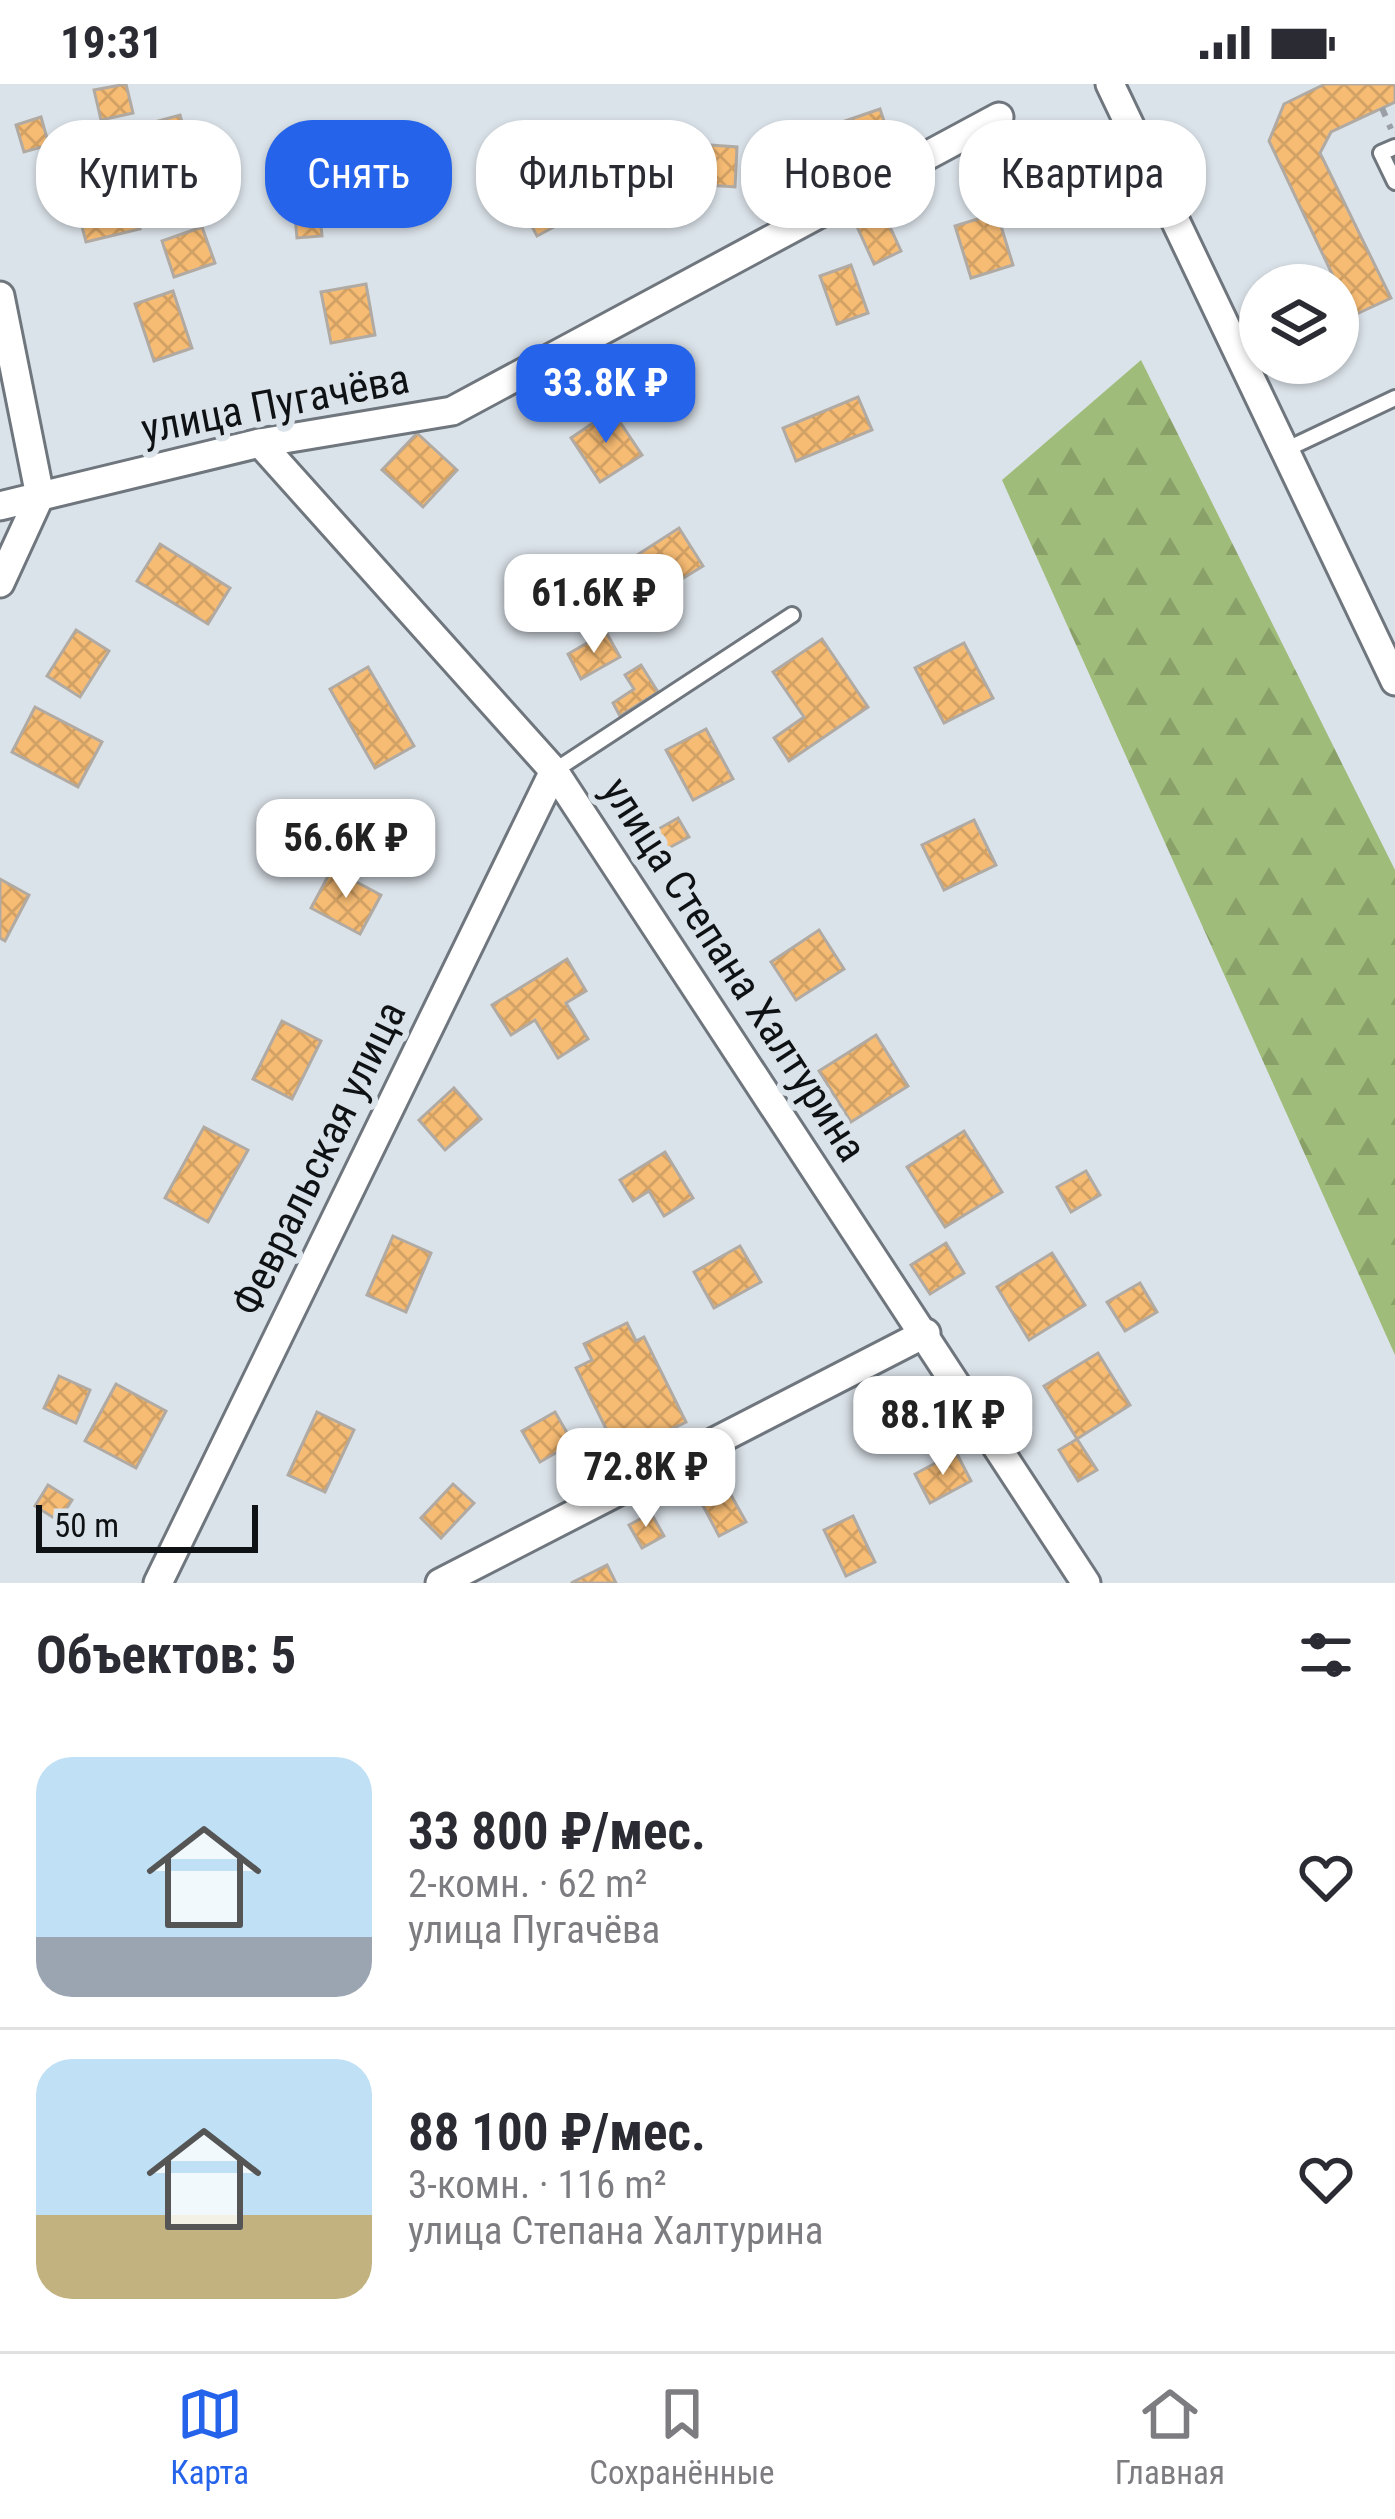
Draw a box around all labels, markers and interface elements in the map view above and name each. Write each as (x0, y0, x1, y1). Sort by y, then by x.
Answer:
text: 19:31 (60, 16, 163, 69)
chip: Купить (36, 120, 241, 228)
chip: Снять (265, 120, 452, 228)
chip: Фильтры (476, 120, 717, 228)
chip: Новое (741, 120, 935, 228)
chip: Квартира (959, 120, 1206, 228)
map controls (1239, 264, 1359, 384)
button: layers (1239, 264, 1359, 384)
pin: 33.8K ₽ (495, 344, 717, 446)
street label: улица Пугачёва (137, 354, 413, 453)
text: 33.8K ₽ (543, 360, 669, 406)
pin: 61.6K ₽ (483, 554, 705, 656)
text: 61.6K ₽ (531, 570, 657, 616)
street label: улица Степана Халтурина (592, 768, 877, 1170)
pin: 56.6K ₽ (235, 799, 457, 901)
text: 56.6K ₽ (283, 815, 409, 861)
street label: Февральская улица (221, 993, 416, 1323)
pin: 88.1K ₽ (832, 1376, 1054, 1478)
text: 88.1K ₽ (880, 1392, 1006, 1438)
pin: 72.8K ₽ (535, 1428, 757, 1530)
text: 72.8K ₽ (583, 1444, 709, 1490)
scale bar (36, 1499, 258, 1552)
text: 50 m (54, 1506, 119, 1545)
icon: filters (1293, 1622, 1359, 1688)
text: Объектов: 5 (36, 1626, 296, 1685)
text: 33 800 ₽/мес. (408, 1802, 706, 1861)
icon: home (132, 1805, 276, 1949)
icon: heart (1293, 1844, 1359, 1910)
text: 2-комн. · 62 m² (408, 1861, 647, 1907)
text: улица Пугачёва (408, 1907, 660, 1953)
text: 88 100 ₽/мес. (408, 2103, 706, 2162)
icon: home (132, 2107, 276, 2251)
icon: heart (1293, 2146, 1359, 2212)
text: 3-комн. · 116 m² (408, 2162, 667, 2208)
text: улица Степана Халтурина (408, 2208, 824, 2254)
tab: Карта (170, 2381, 249, 2492)
tab: Сохранённые (589, 2381, 775, 2492)
tab: Главная (1115, 2381, 1225, 2492)

